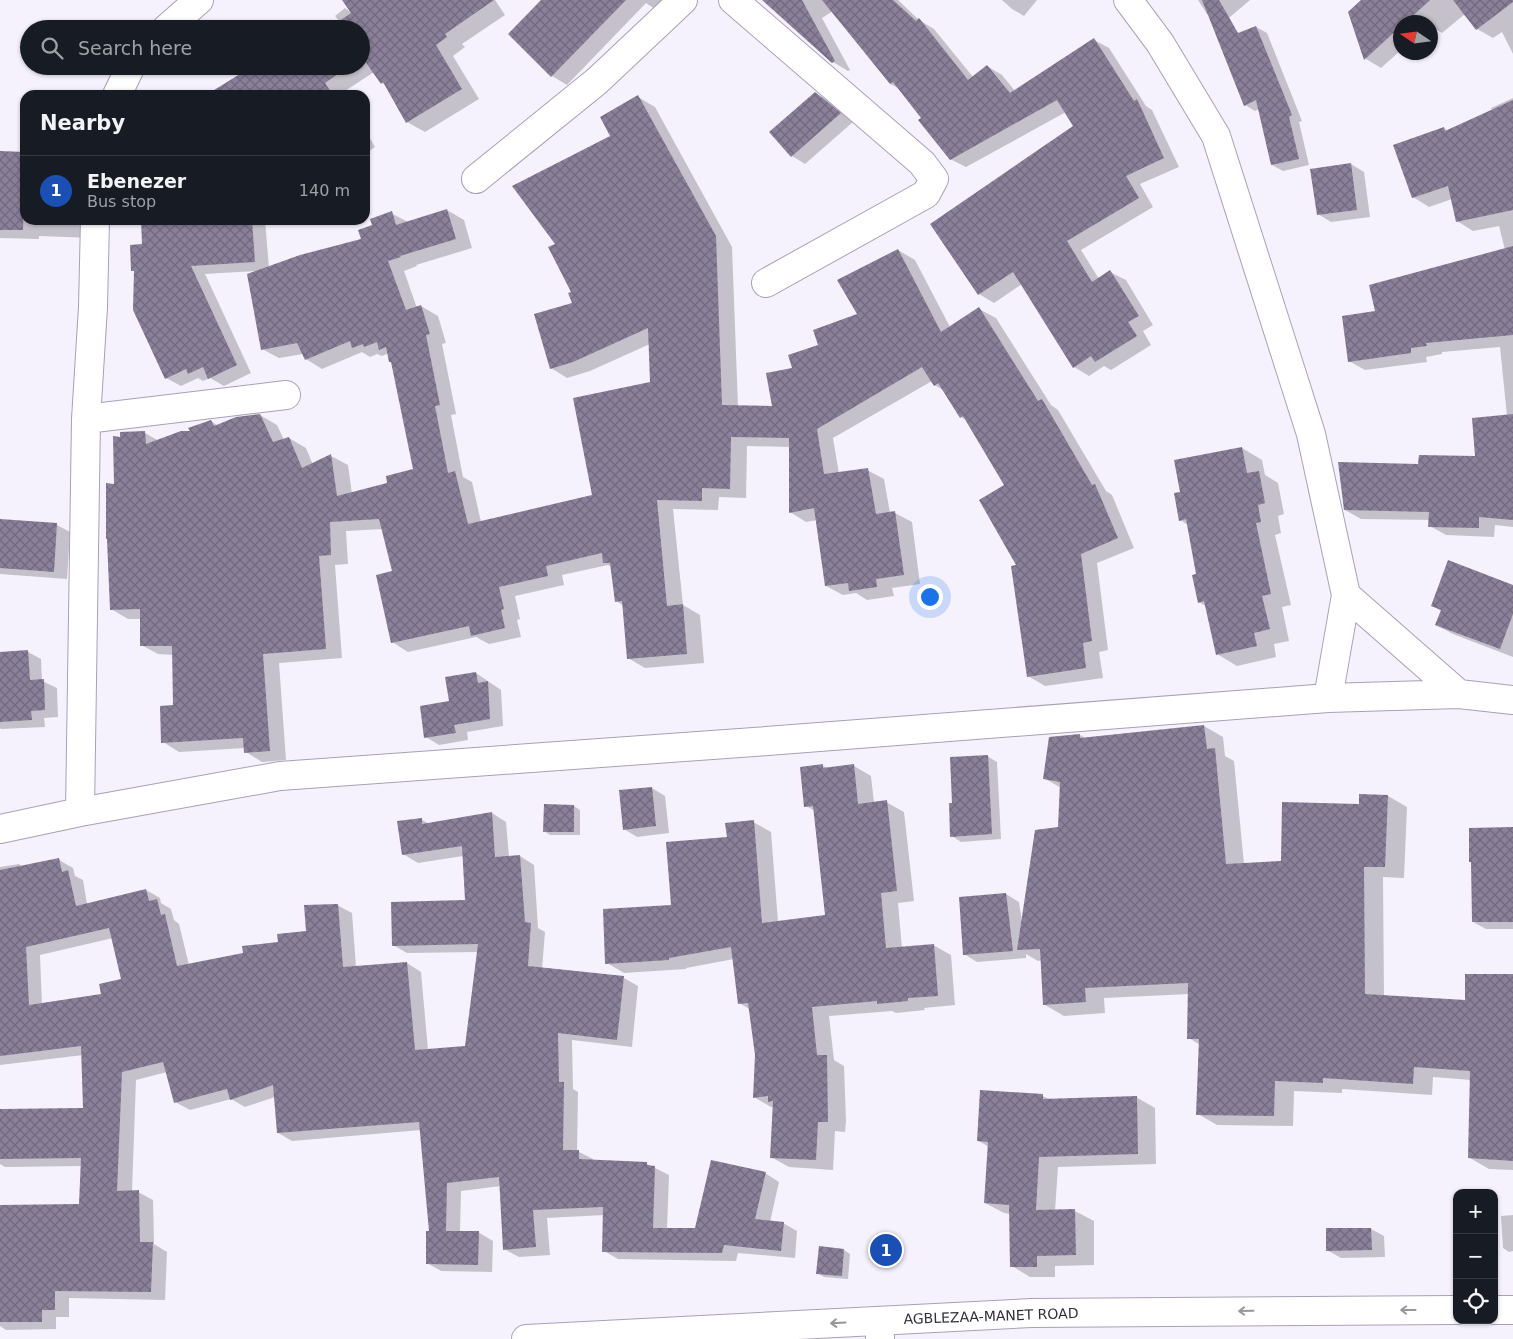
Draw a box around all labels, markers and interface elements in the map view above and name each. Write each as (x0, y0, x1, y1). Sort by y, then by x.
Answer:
north arrow (1393, 15, 1438, 60)
search box (20, 20, 370, 75)
icon: search (38, 34, 66, 62)
text: Search here (78, 37, 192, 59)
text: Nearby (40, 111, 125, 135)
text: Ebenezer (87, 170, 186, 192)
text: 1 (50, 181, 62, 200)
text: 140 m (299, 181, 350, 200)
text: Bus stop (87, 192, 156, 211)
your location (917, 584, 943, 610)
map controls (1453, 1189, 1498, 1324)
button: + (1453, 1189, 1498, 1234)
pin: 1 (870, 1231, 902, 1269)
button: − (1453, 1234, 1498, 1279)
button: locate (1453, 1279, 1498, 1324)
street label: AGBLEZAA-MANET ROAD (903, 1305, 1079, 1327)
one-way arrow (1400, 1305, 1416, 1315)
one-way arrow (1238, 1306, 1254, 1316)
one-way arrow (831, 1318, 847, 1328)

